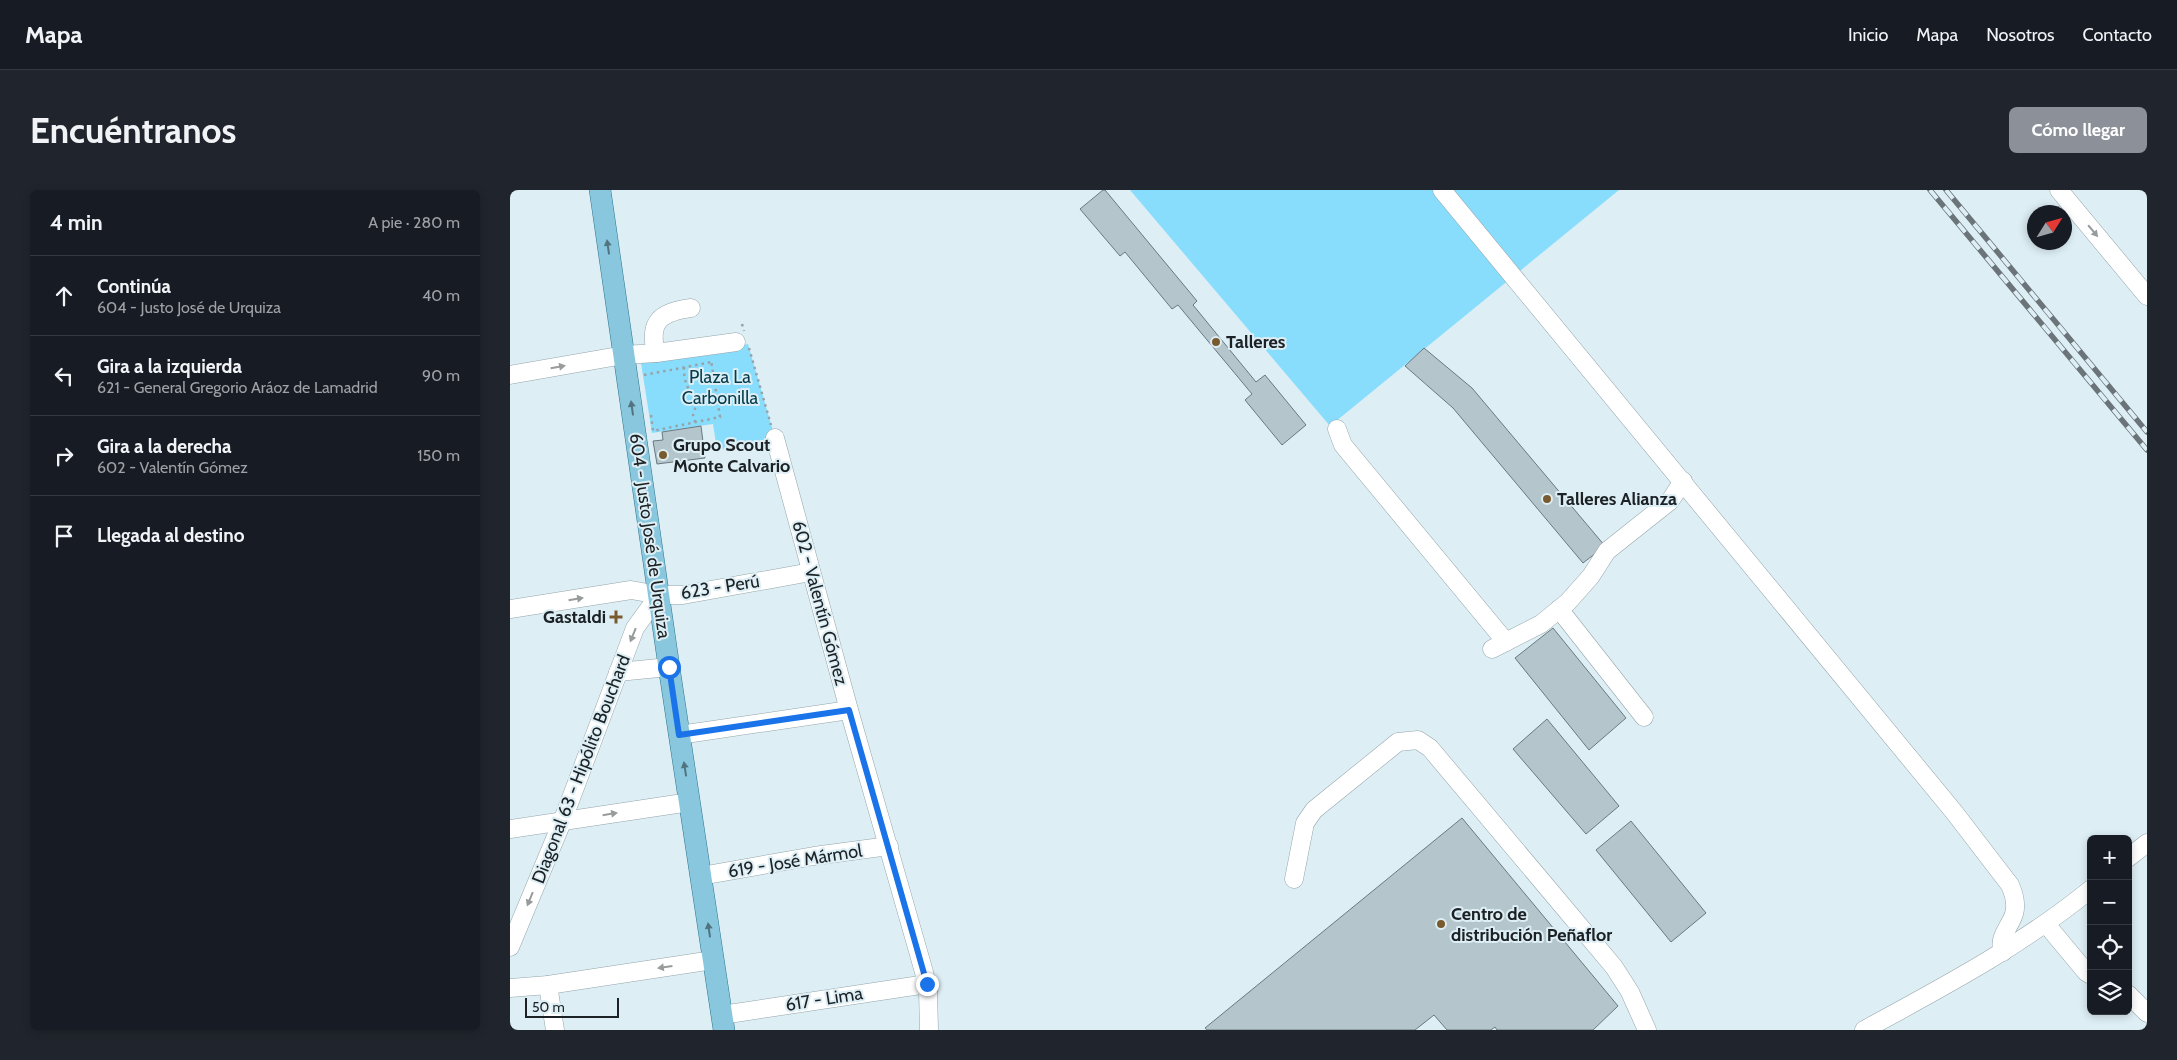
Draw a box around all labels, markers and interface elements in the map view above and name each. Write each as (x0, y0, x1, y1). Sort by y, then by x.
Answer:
text: Mapa (25, 20, 82, 49)
text: Inicio (1848, 24, 1888, 46)
text: Mapa (1916, 24, 1958, 46)
text: Nosotros (1986, 24, 2055, 46)
text: Contacto (2083, 24, 2152, 46)
button: Cómo llegar (2009, 107, 2147, 153)
text: Encuéntranos (30, 109, 236, 152)
north arrow (2027, 205, 2072, 250)
text: 4 min (50, 210, 103, 235)
text: A pie · 280 m (368, 213, 460, 232)
one-way arrow (2088, 224, 2099, 237)
one-way arrow (604, 239, 612, 255)
text: Continúa (97, 275, 171, 298)
icon: ahead (50, 282, 78, 310)
text: 40 m (422, 286, 460, 305)
text: 604 - Justo José de Urquiza (97, 298, 281, 317)
place label: Talleres (1226, 331, 1286, 353)
marker: Talleres (1210, 336, 1222, 348)
text: Gira a la izquierda (97, 355, 242, 378)
icon: left (50, 362, 78, 390)
one-way arrow (550, 362, 566, 370)
text: 90 m (422, 366, 460, 385)
park label: Plaza La Carbonilla (682, 366, 759, 409)
text: 621 - General Gregorio Aráoz de Lamadrid (97, 378, 378, 397)
one-way arrow (627, 400, 635, 416)
street label: 604 - Justo José de Urquiza (625, 432, 675, 640)
place label: Grupo Scout Monte Calvario (673, 434, 790, 477)
text: Gira a la derecha (97, 435, 232, 458)
icon: right (50, 442, 78, 470)
text: 150 m (417, 446, 460, 465)
marker: Grupo Scout Monte Calvario (657, 449, 669, 461)
text: 602 - Valentín Gómez (97, 458, 248, 477)
place label: Talleres Alianza (1557, 488, 1677, 510)
marker: Talleres Alianza (1541, 493, 1553, 505)
street label: 602 - Valentín Gómez (787, 518, 853, 688)
icon: arrive (50, 522, 78, 550)
text: Llegada al destino (97, 524, 244, 547)
street label: 623 - Perú (679, 570, 761, 604)
one-way arrow (568, 594, 584, 602)
place label: Gastaldi (543, 606, 606, 628)
marker: Gastaldi (610, 611, 622, 623)
one-way arrow (628, 628, 636, 642)
street label: Diagonal 63 - Hipólito Bouchard (527, 651, 635, 887)
route start (658, 656, 681, 679)
one-way arrow (680, 761, 688, 777)
one-way arrow (602, 810, 618, 818)
map controls (2087, 835, 2132, 1015)
button: + (2087, 835, 2132, 880)
street label: 619 - José Mármol (726, 839, 864, 882)
button: − (2087, 880, 2132, 925)
one-way arrow (526, 892, 534, 907)
place label: Centro de distribución Peñaflor (1451, 903, 1612, 946)
marker: Centro de distribución Peñaflor (1435, 918, 1447, 930)
one-way arrow (704, 922, 712, 938)
button: locate (2087, 925, 2132, 970)
one-way arrow (657, 963, 673, 971)
button: layers (2087, 970, 2132, 1015)
route end (916, 973, 939, 996)
street label: 617 - Lima (784, 982, 865, 1016)
scale bar (525, 995, 619, 1018)
text: 50 m (532, 998, 565, 1016)

